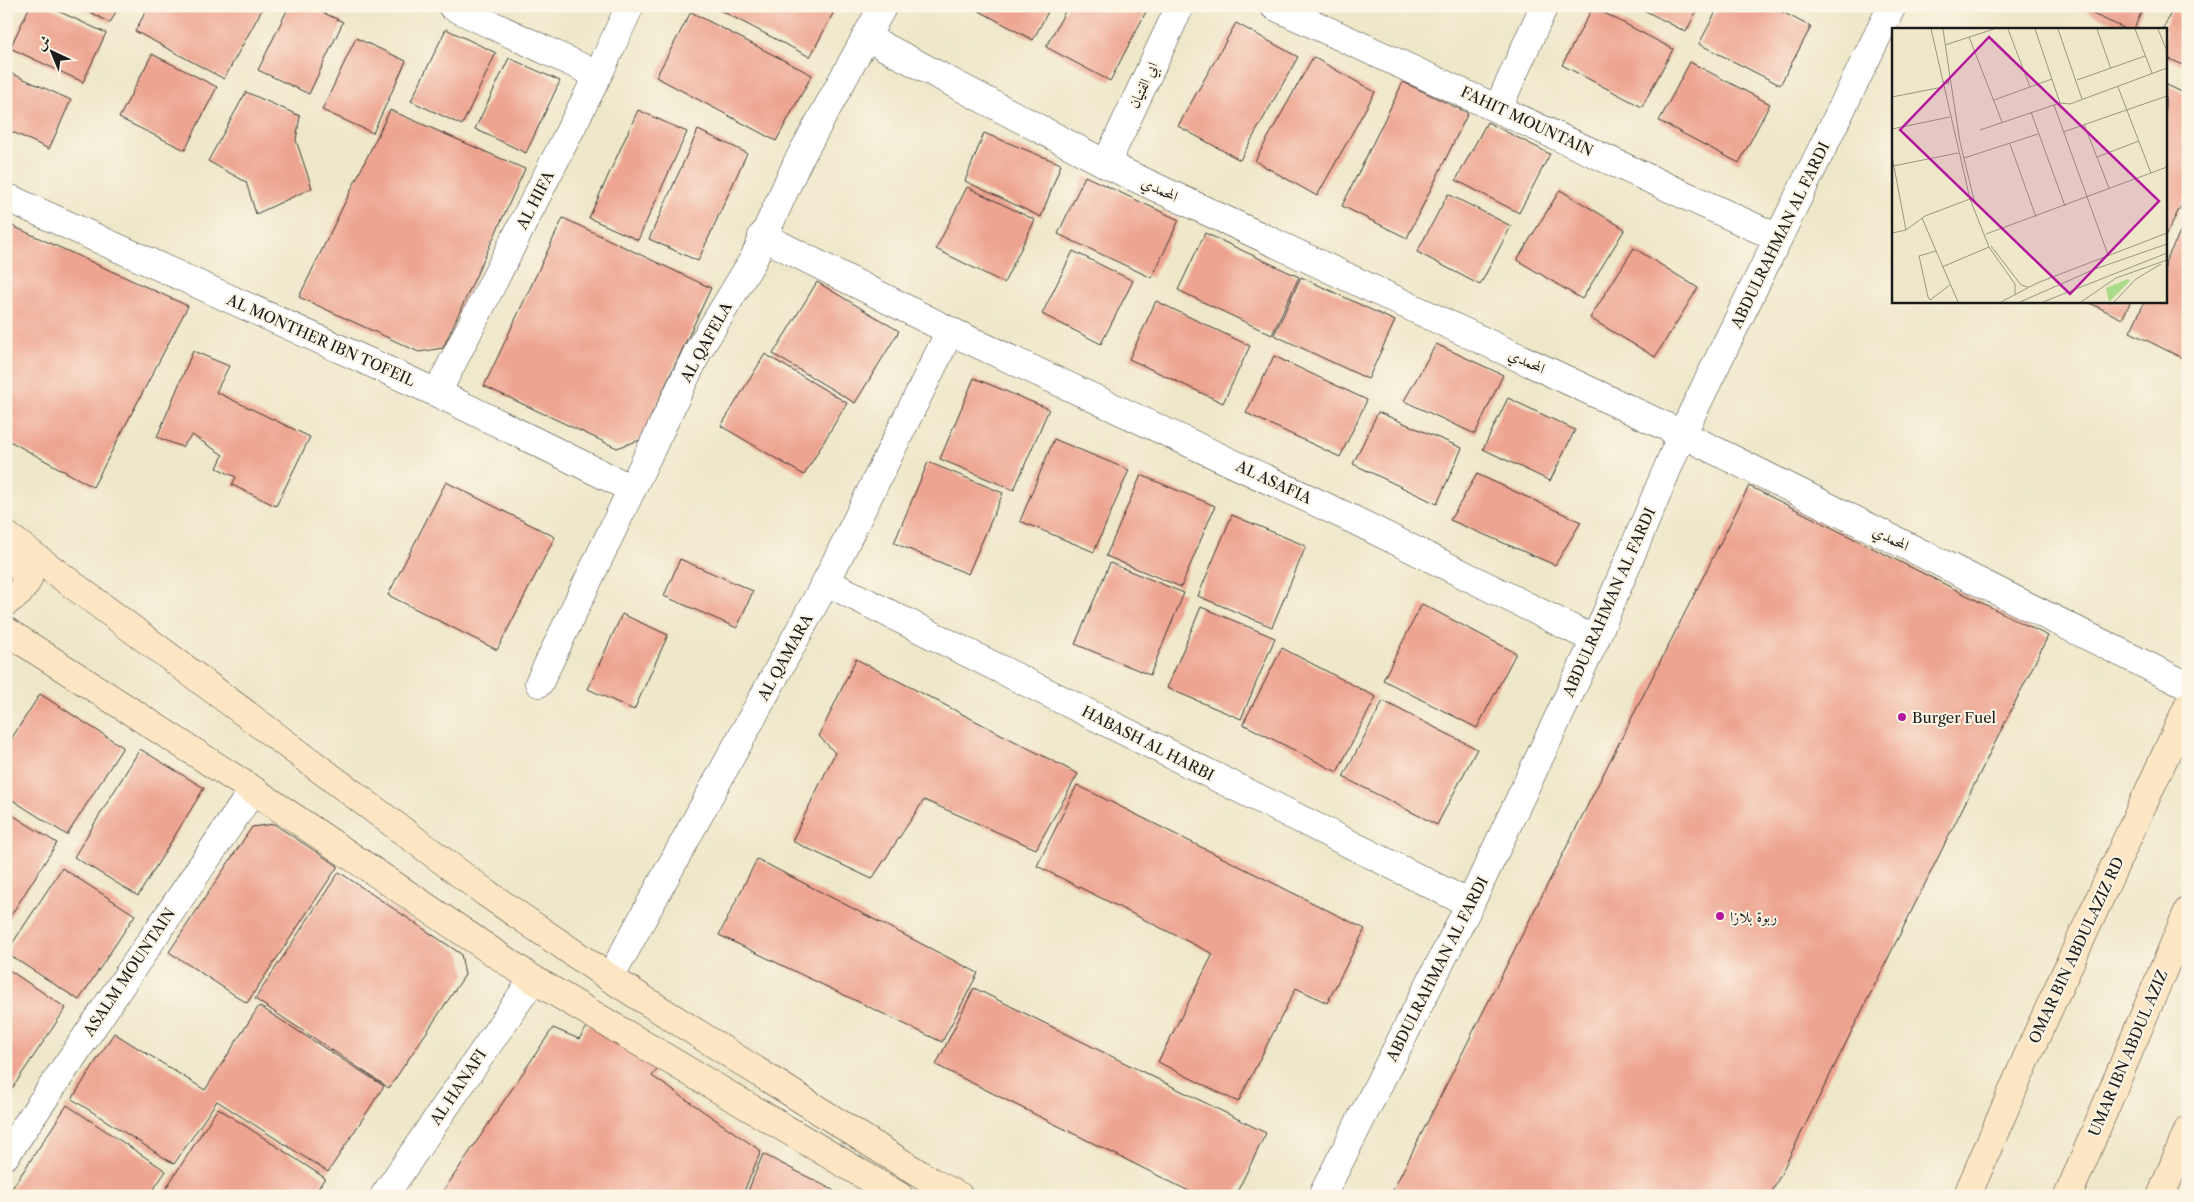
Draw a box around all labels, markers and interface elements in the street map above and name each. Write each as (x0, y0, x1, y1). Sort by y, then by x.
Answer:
north arrow (28, 28, 78, 78)
inset map (1892, 28, 2166, 302)
text: ش (32, 31, 54, 54)
street label: ابي الفتيان (1124, 59, 1165, 113)
street label: FAHIT MOUNTAIN (1458, 82, 1596, 160)
street label: ABDULRAHMAN AL FARDI (1726, 139, 1833, 332)
street label: AL HIFA (512, 167, 558, 233)
street label: المحمدي (1137, 172, 1181, 208)
street label: AL MONTHER IBN TOFEIL (223, 289, 418, 390)
street label: AL QAFELA (676, 298, 736, 386)
street label: المحمدي (1504, 344, 1548, 380)
street label: AL ASAFIA (1232, 456, 1316, 508)
street label: ABDULRAHMAN AL FARDI (1558, 504, 1659, 700)
street label: المحمدي (1868, 521, 1912, 558)
street label: AL QAMARA (753, 610, 817, 704)
street label: HABASH AL HARBI (1079, 701, 1217, 785)
place label: Burger Fuel (1912, 708, 1997, 727)
marker: Burger Fuel (1896, 711, 1908, 723)
street label: OMAR BIN ABDULAZIZ RD (2024, 854, 2128, 1046)
street label: ABDULRAHMAN AL FARDI (1382, 873, 1492, 1066)
street label: ASALM MOUNTAIN (78, 904, 179, 1041)
place label: ربوة بلازا (1730, 907, 1777, 926)
marker: ربوة بلازا (1714, 910, 1726, 922)
street label: UMAR IBN ABDUL AZIZ (2084, 967, 2172, 1139)
street label: AL HANAFI (425, 1045, 490, 1129)

